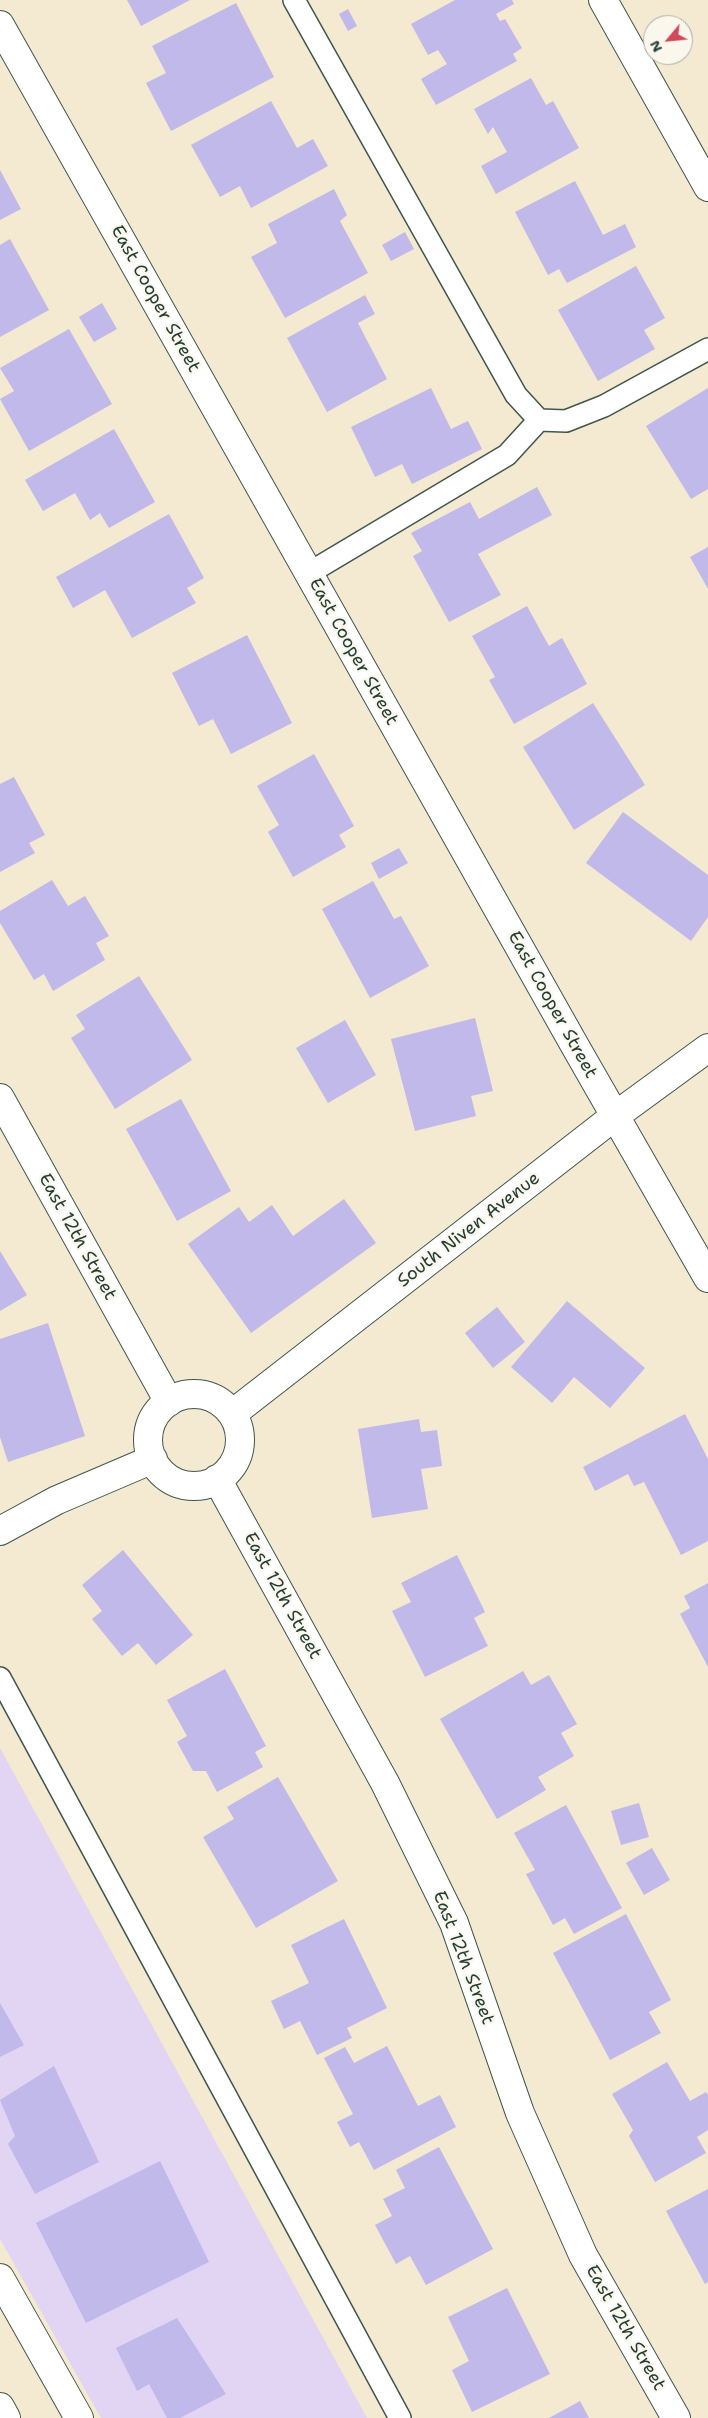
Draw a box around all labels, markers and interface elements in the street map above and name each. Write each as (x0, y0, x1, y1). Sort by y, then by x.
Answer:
north arrow (643, 15, 693, 65)
text: N (645, 37, 666, 56)
street label: East Cooper Street (106, 222, 204, 376)
street label: East Cooper Street (304, 575, 402, 729)
street label: East Cooper Street (503, 928, 601, 1082)
street label: South Niven Avenue (394, 1168, 544, 1292)
street label: East 12th Street (33, 1170, 121, 1304)
street label: East 12th Street (238, 1529, 326, 1663)
street label: East 12th Street (428, 1888, 498, 2028)
street label: East 12th Street (580, 2261, 670, 2395)

